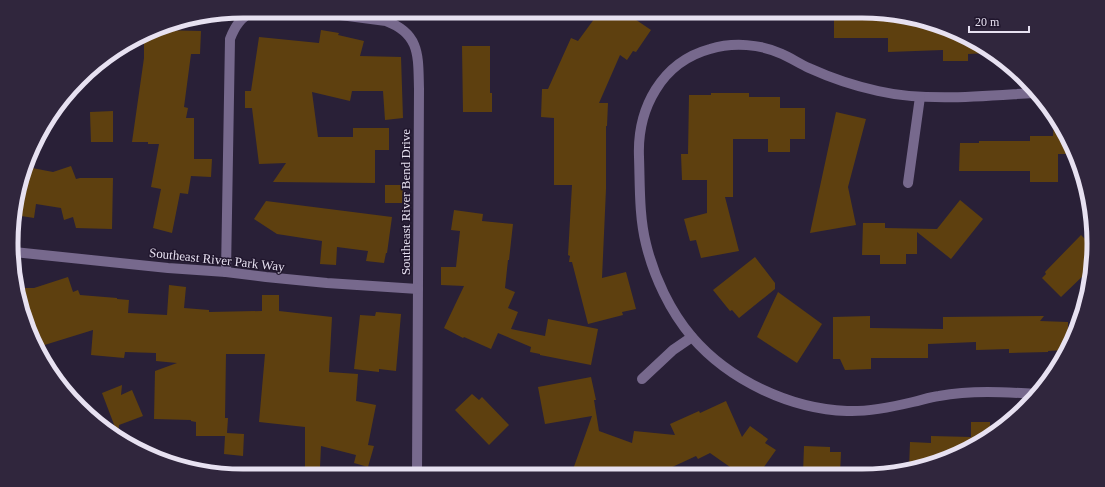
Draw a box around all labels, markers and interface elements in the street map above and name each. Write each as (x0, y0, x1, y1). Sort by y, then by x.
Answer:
scale bar (969, 8, 1029, 34)
text: 20 m (975, 15, 1000, 29)
street label: Southeast River Bend Drive (398, 129, 413, 275)
street label: Southeast River Park Way (148, 245, 286, 274)

